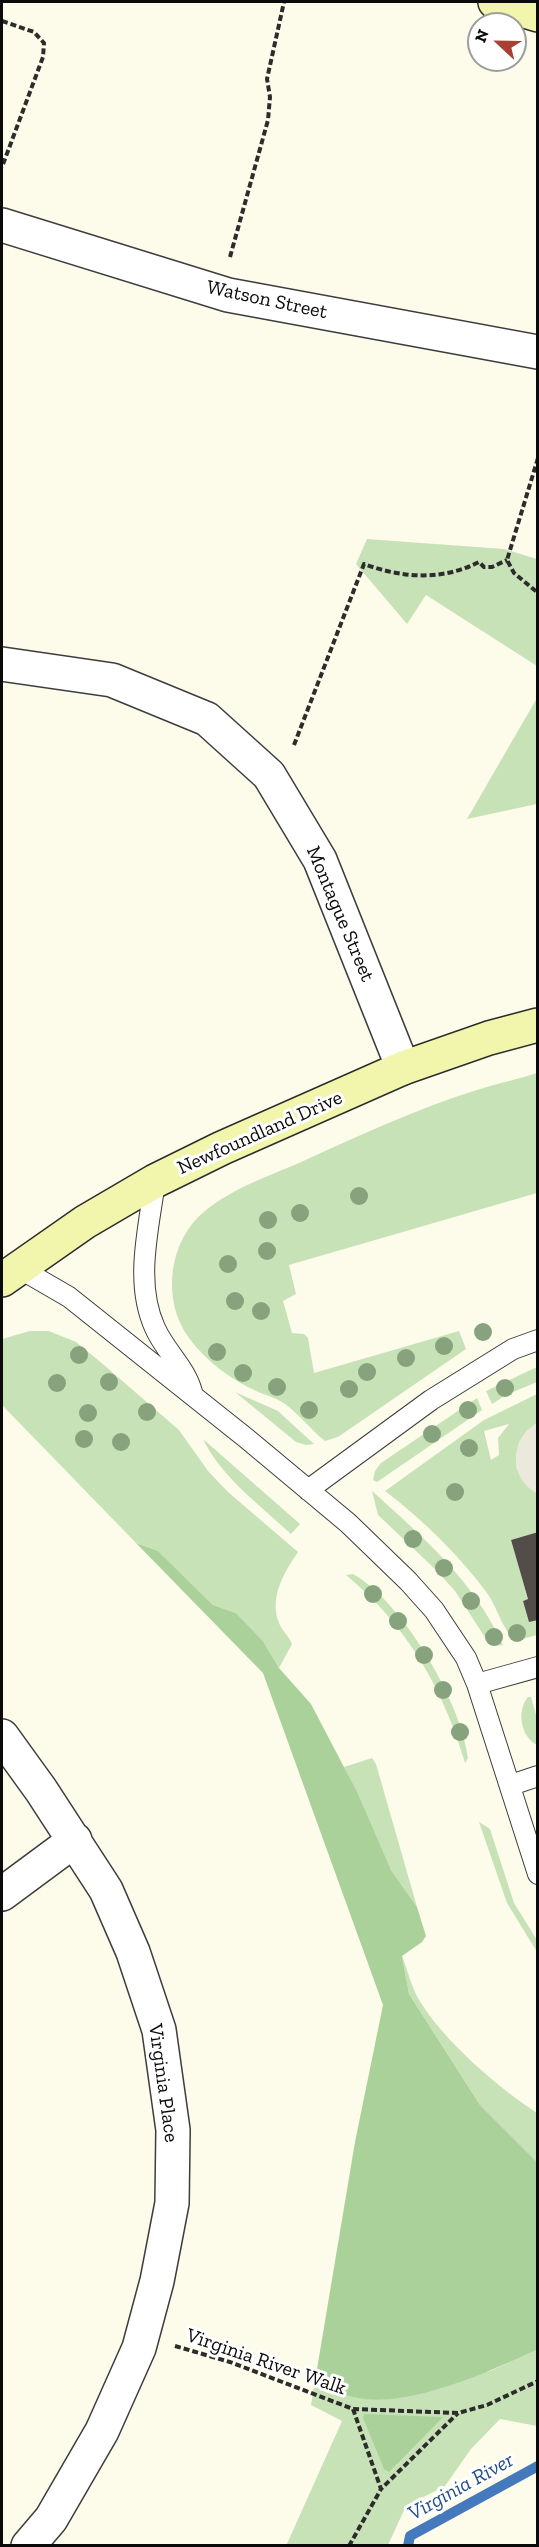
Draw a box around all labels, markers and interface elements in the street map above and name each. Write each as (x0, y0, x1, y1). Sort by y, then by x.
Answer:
north arrow (467, 12, 527, 72)
text: N (471, 27, 493, 45)
street label: Watson Street (205, 276, 329, 324)
street label: Montague Street (301, 843, 379, 985)
street label: Newfoundland Drive (174, 1086, 346, 1180)
street label: Virginia Place (143, 2022, 183, 2144)
street label: Virginia River Walk (183, 2323, 349, 2401)
water label: Virginia River (404, 2448, 518, 2526)

